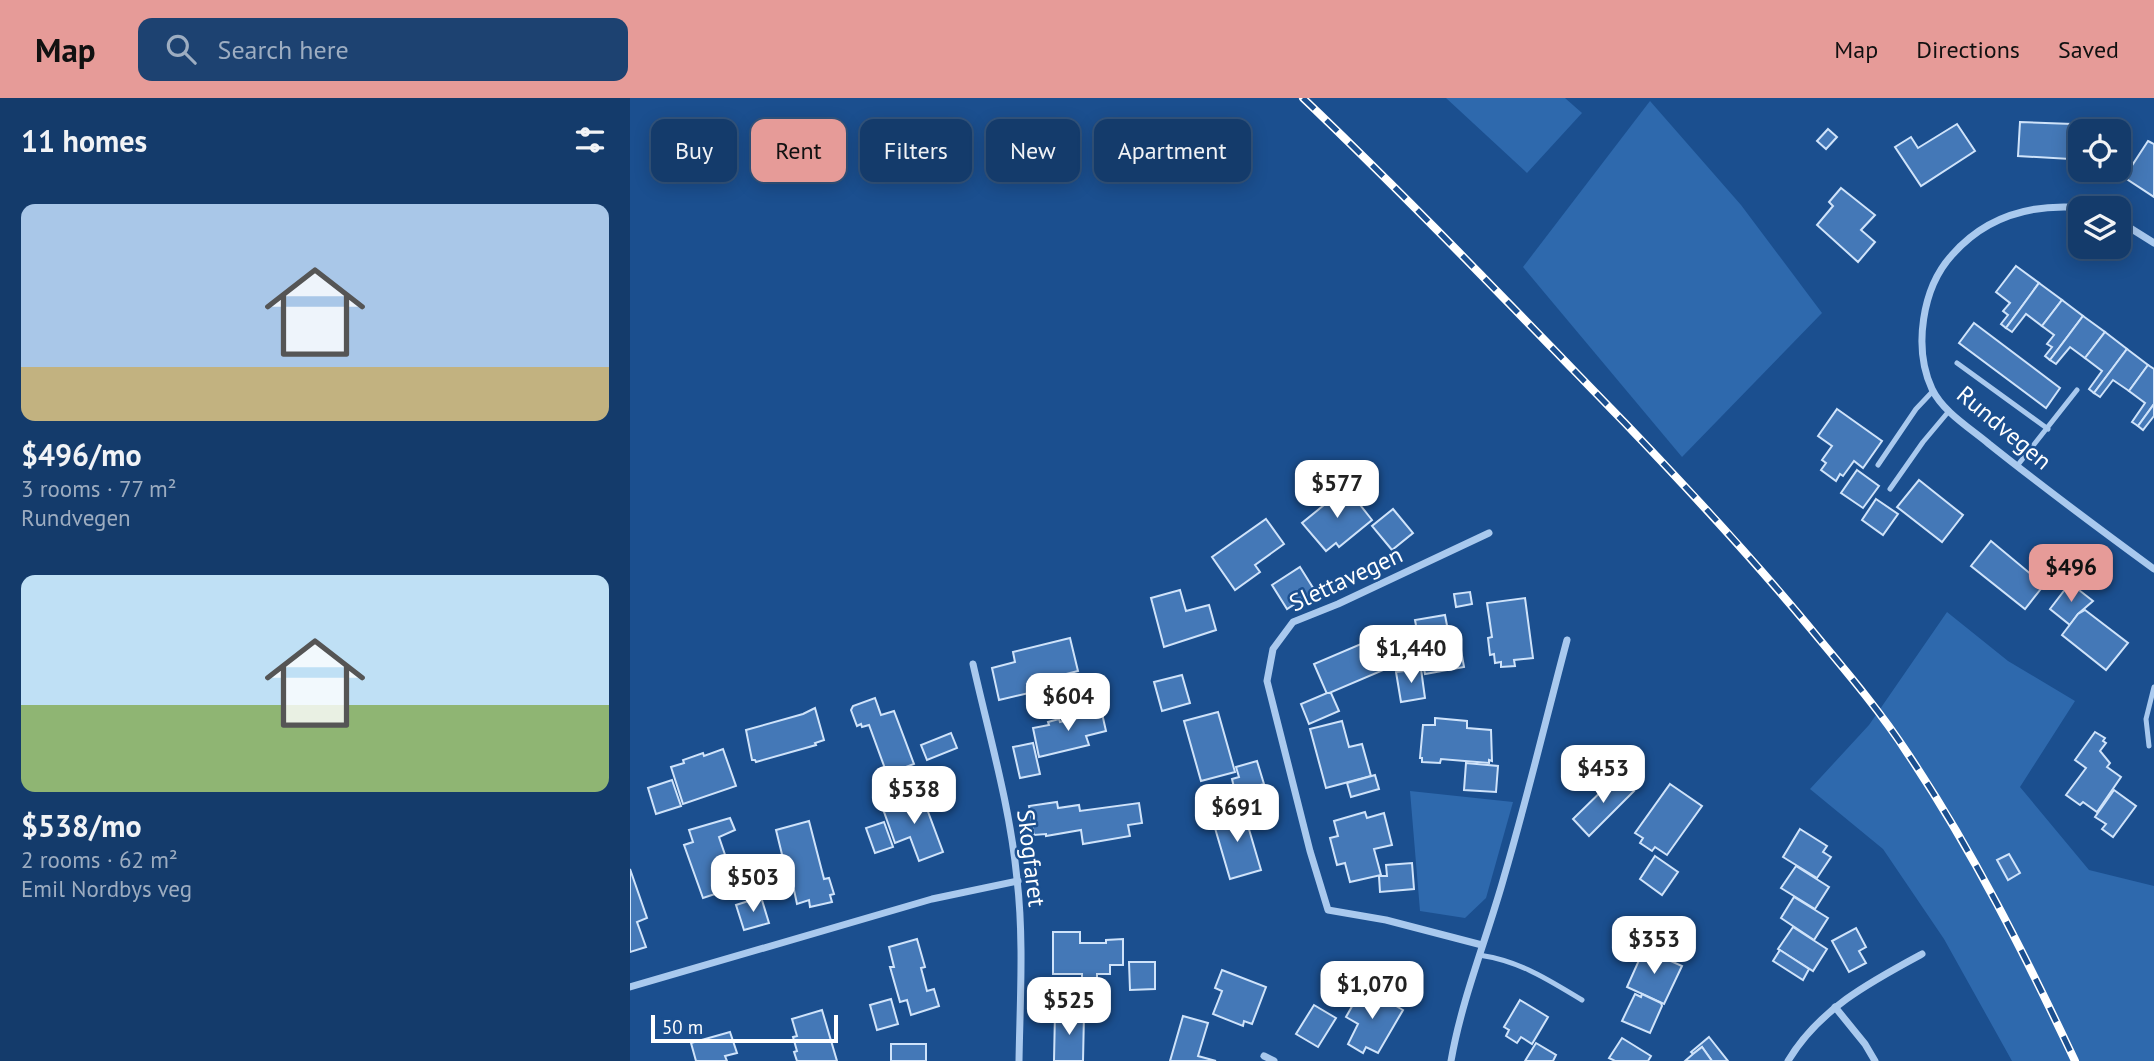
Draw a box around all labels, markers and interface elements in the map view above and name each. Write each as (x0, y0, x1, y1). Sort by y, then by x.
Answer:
search box (138, 18, 628, 81)
text: Map (35, 28, 96, 71)
icon: search (162, 30, 200, 68)
text: Search here (218, 33, 349, 66)
text: Map (1834, 34, 1878, 65)
text: Directions (1916, 34, 2020, 65)
text: Saved (2058, 34, 2119, 65)
chip: Buy (651, 119, 737, 182)
chip: Rent (751, 119, 846, 182)
chip: Filters (860, 119, 972, 182)
chip: New (986, 119, 1080, 182)
chip: Apartment (1094, 119, 1251, 182)
map controls (2068, 119, 2131, 259)
button: locate (2068, 119, 2131, 182)
text: 11 homes (21, 121, 147, 160)
icon: filters (571, 121, 609, 159)
button: layers (2068, 196, 2131, 259)
icon: home (252, 249, 378, 375)
street label: Rundvegen (1951, 379, 2058, 476)
text: $496/mo (21, 435, 142, 474)
pin: $577 (1296, 460, 1378, 520)
text: $577 (1311, 468, 1363, 497)
text: 3 rooms · 77 m² (21, 474, 177, 503)
text: Rundvegen (21, 503, 131, 532)
street label: Slettavegen (1284, 539, 1407, 618)
pin: $496 (2030, 545, 2112, 604)
text: $496 (2045, 552, 2097, 581)
icon: home (252, 620, 378, 746)
pin: $1,440 (1354, 626, 1468, 685)
text: $1,440 (1375, 633, 1447, 662)
pin: $604 (1027, 674, 1109, 733)
text: $604 (1042, 681, 1094, 710)
pin: $453 (1562, 746, 1644, 805)
text: $453 (1577, 753, 1629, 782)
pin: $538 (873, 766, 955, 826)
text: $538 (888, 774, 940, 803)
pin: $691 (1196, 784, 1278, 844)
text: $691 (1211, 792, 1263, 821)
text: $538/mo (21, 806, 142, 845)
street label: Skogfaret (1010, 808, 1053, 908)
text: 2 rooms · 62 m² (21, 845, 178, 874)
pin: $503 (712, 854, 794, 914)
text: $503 (727, 862, 779, 891)
text: Emil Nordbys veg (21, 874, 192, 903)
pin: $353 (1613, 916, 1695, 976)
text: $353 (1628, 924, 1680, 953)
pin: $1,070 (1315, 962, 1429, 1021)
text: $1,070 (1336, 969, 1408, 998)
pin: $525 (1028, 978, 1110, 1037)
text: $525 (1043, 985, 1095, 1014)
scale bar (651, 1012, 838, 1044)
text: 50 m (662, 1015, 703, 1039)

